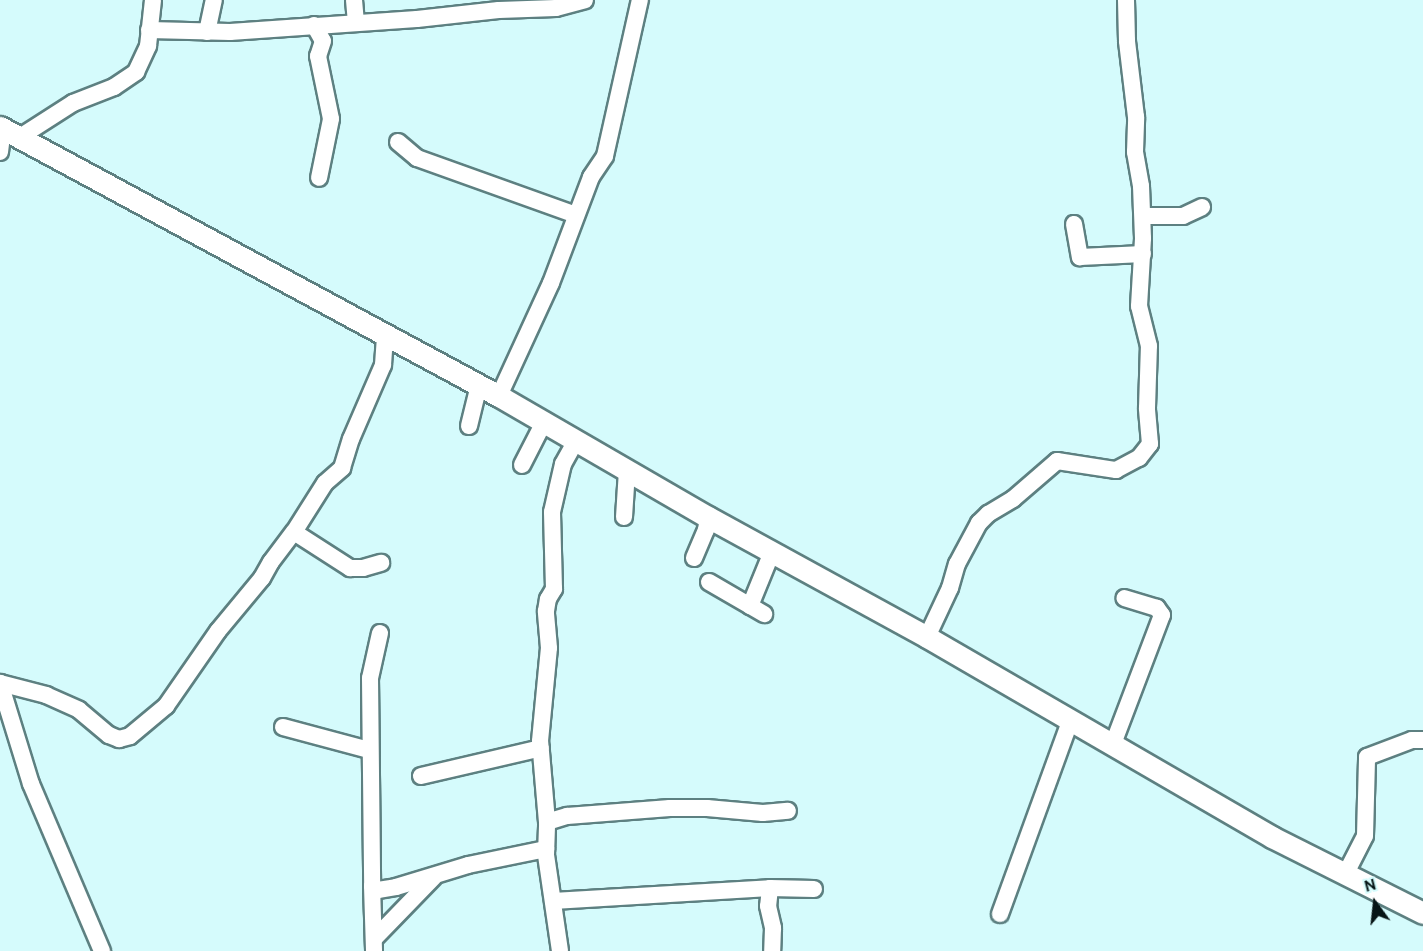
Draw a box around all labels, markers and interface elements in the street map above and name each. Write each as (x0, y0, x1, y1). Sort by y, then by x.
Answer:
north arrow (1345, 873, 1405, 933)
text: N (1362, 874, 1378, 896)

